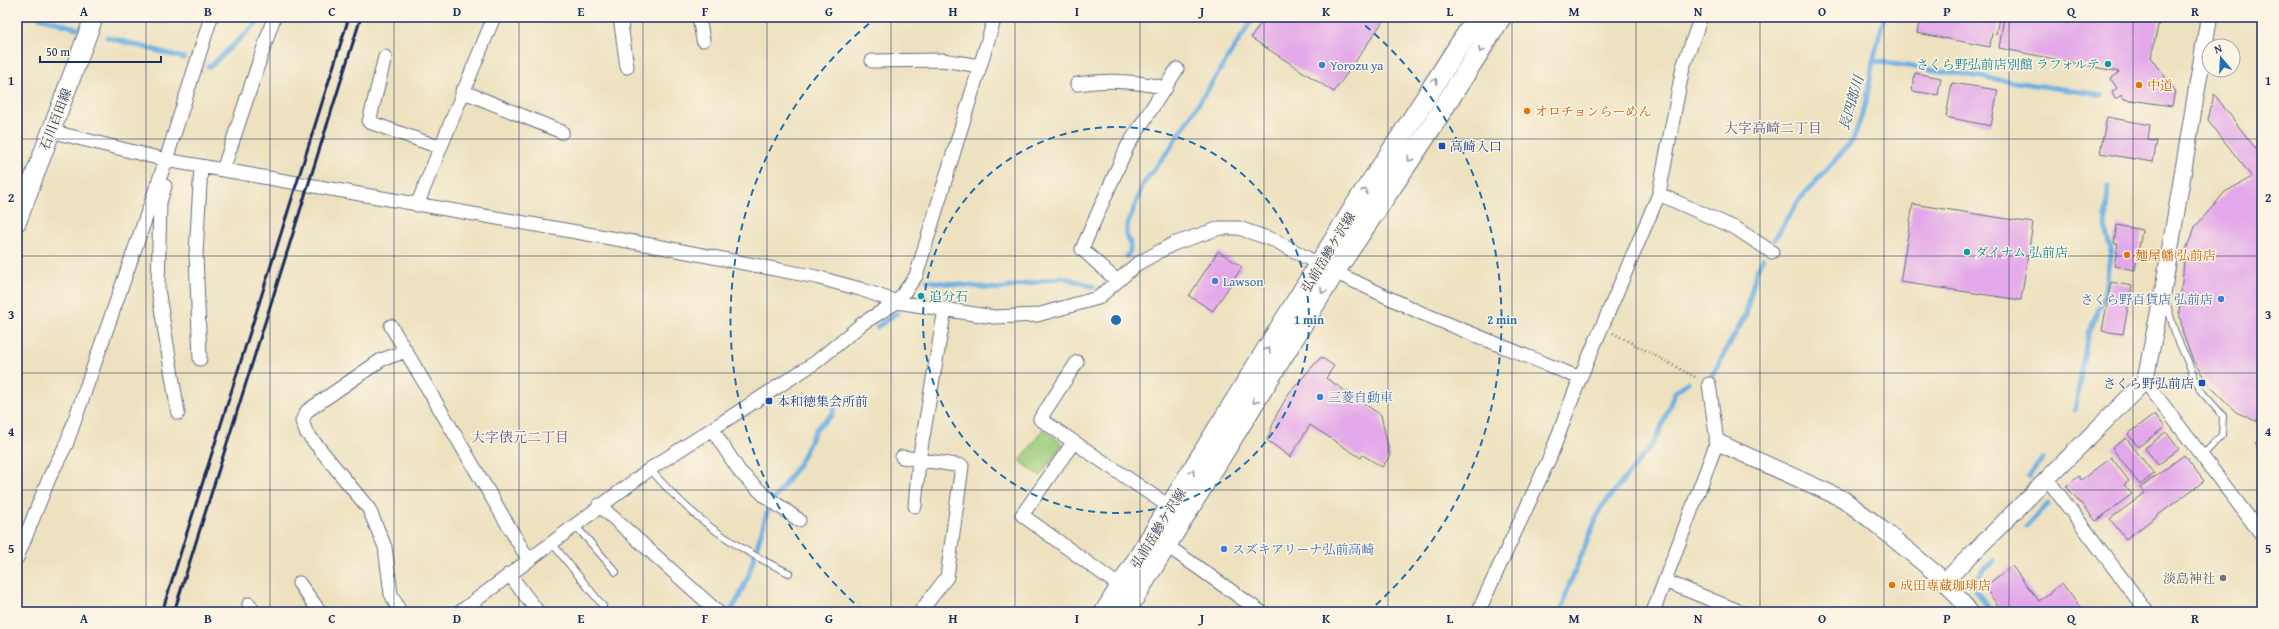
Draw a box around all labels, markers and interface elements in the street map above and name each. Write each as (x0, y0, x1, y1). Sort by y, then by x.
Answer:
text: A (80, 2, 89, 21)
text: B (204, 2, 212, 21)
text: C (328, 2, 336, 21)
text: D (453, 2, 461, 21)
text: E (578, 2, 585, 21)
text: F (702, 2, 709, 21)
text: G (825, 2, 833, 21)
text: H (948, 2, 958, 21)
text: I (1075, 2, 1079, 21)
text: J (1198, 2, 1205, 21)
text: K (1322, 2, 1331, 21)
text: L (1447, 2, 1454, 21)
text: M (1568, 2, 1580, 21)
text: N (1694, 2, 1703, 21)
text: O (1818, 2, 1826, 21)
text: P (1943, 2, 1951, 21)
text: Q (2067, 2, 2077, 21)
text: R (2191, 2, 2200, 21)
scale bar (40, 38, 161, 64)
north arrow (2201, 38, 2241, 78)
text: N (2212, 40, 2224, 57)
text: 50 m (46, 43, 70, 60)
one-way arrow (1478, 46, 1485, 53)
place label: さくら野弘前店別館 ラフォルテ (1916, 55, 2100, 74)
place label: Yorozu ya (1330, 56, 1384, 75)
marker: さくら野弘前店別館 ラフォルテ (2103, 59, 2113, 69)
marker: Yorozu ya (1317, 60, 1327, 70)
text: 1 (8, 71, 14, 90)
water label: 長四郎川 (1834, 71, 1869, 133)
text: 1 (2265, 71, 2271, 90)
place label: 中道 (2147, 76, 2173, 95)
one-way arrow (1430, 78, 1438, 85)
marker: 中道 (2134, 80, 2144, 90)
street label: 石川百田線 (35, 85, 76, 153)
place label: オロチョンらーめん (1535, 102, 1652, 121)
marker: オロチョンらーめん (1522, 106, 1532, 116)
district label: 大字高崎二丁目 (1724, 118, 1822, 138)
place label: 高崎入口 (1450, 137, 1502, 156)
marker: 高崎入口 (1437, 141, 1447, 151)
one-way arrow (1407, 155, 1415, 162)
text: 2 (8, 188, 15, 207)
one-way arrow (1360, 188, 1368, 195)
text: 2 (2265, 188, 2272, 207)
street label: 弘前岳鰺ケ沢線 (1297, 208, 1360, 296)
place label: ダイナム 弘前店 (1975, 243, 2068, 262)
place label: 麺屋幡 弘前店 (2135, 246, 2216, 265)
marker: ダイナム 弘前店 (1962, 247, 1972, 257)
marker: 麺屋幡 弘前店 (2122, 250, 2132, 260)
place label: Lawson (1223, 272, 1264, 291)
marker: Lawson (1210, 276, 1220, 286)
place label: 追分石 (929, 287, 968, 306)
one-way arrow (1320, 287, 1328, 294)
place label: さくら野百貨店 弘前店 (2080, 290, 2213, 309)
marker: 追分石 (916, 291, 926, 301)
marker: さくら野百貨店 弘前店 (2216, 294, 2226, 304)
text: 3 (8, 305, 14, 324)
text: 3 (2265, 305, 2271, 324)
text: 1 min (1294, 311, 1324, 328)
text: 2 min (1487, 311, 1517, 328)
centre of rings (1109, 313, 1123, 327)
one-way arrow (1263, 347, 1270, 354)
place label: さくら野弘前店 (2103, 374, 2194, 393)
marker: さくら野弘前店 (2197, 378, 2207, 388)
place label: 三菱自動車 (1328, 388, 1393, 407)
place label: 本和徳集会所前 (777, 392, 868, 411)
marker: 三菱自動車 (1315, 392, 1325, 402)
marker: 本和徳集会所前 (764, 396, 774, 406)
one-way arrow (1252, 397, 1259, 404)
text: 4 (8, 422, 15, 441)
text: 4 (2265, 422, 2272, 441)
district label: 大字俵元二丁目 (471, 427, 569, 447)
one-way arrow (1187, 469, 1195, 476)
street label: 弘前岳鰺ケ沢線 (1126, 485, 1191, 572)
text: 5 (8, 539, 15, 558)
text: 5 (2265, 539, 2272, 558)
place label: スズキアリーナ弘前高崎 (1232, 540, 1374, 559)
marker: スズキアリーナ弘前高崎 (1219, 544, 1229, 554)
place label: 淡島神社 (2163, 569, 2215, 588)
marker: 淡島神社 (2218, 573, 2228, 583)
place label: 成田専蔵珈琲店 (1900, 576, 1991, 595)
marker: 成田専蔵珈琲店 (1887, 580, 1897, 590)
text: A (80, 609, 89, 628)
text: B (204, 609, 212, 628)
text: C (328, 609, 336, 628)
text: D (453, 609, 461, 628)
text: E (578, 609, 585, 628)
text: F (702, 609, 709, 628)
text: G (825, 609, 833, 628)
text: H (948, 609, 958, 628)
text: I (1075, 609, 1079, 628)
text: J (1198, 609, 1205, 628)
text: K (1322, 609, 1331, 628)
text: L (1447, 609, 1454, 628)
text: M (1568, 609, 1580, 628)
text: N (1694, 609, 1703, 628)
text: O (1818, 609, 1826, 628)
text: P (1943, 609, 1951, 628)
text: Q (2067, 609, 2077, 628)
text: R (2191, 609, 2200, 628)

